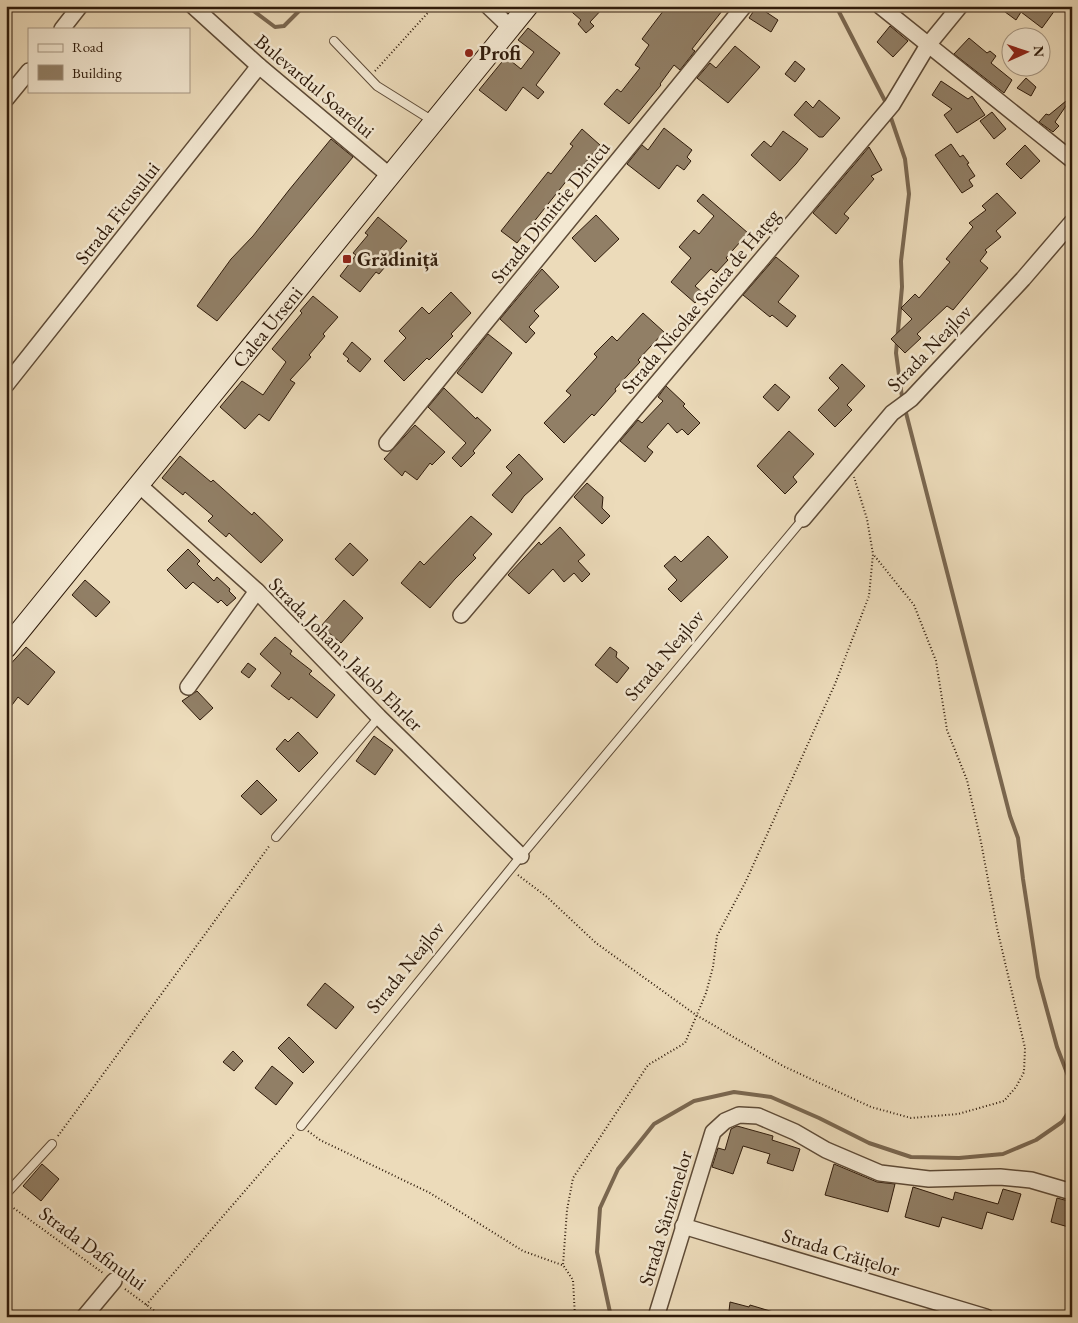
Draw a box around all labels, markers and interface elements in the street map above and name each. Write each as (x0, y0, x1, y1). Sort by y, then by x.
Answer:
legend (28, 28, 190, 92)
street label: Bulevardul Soarelui (250, 28, 380, 144)
north arrow (1000, 28, 1050, 78)
text: Road (72, 37, 104, 56)
place label: Profi (479, 40, 521, 66)
text: N (1030, 45, 1048, 58)
marker: Profi (463, 47, 475, 59)
text: Building (72, 63, 122, 82)
street label: Strada Dimitrie Dinicu (484, 135, 616, 289)
street label: Strada Ficusului (69, 156, 165, 270)
street label: Strada Nicolae Stoica de Hațeg (615, 203, 785, 399)
place label: Grădiniță (357, 246, 439, 272)
marker: Grădiniță (341, 253, 353, 265)
street label: Calea Urseni (226, 280, 308, 373)
street label: Strada Neajlov (881, 299, 977, 397)
street label: Strada Johann Jakob Ehrler (263, 571, 429, 737)
street label: Strada Neajlov (618, 604, 710, 706)
street label: Strada Neajlov (360, 915, 450, 1018)
street label: Strada Sânzienelor (632, 1147, 698, 1289)
street label: Strada Dafinului (34, 1200, 152, 1296)
street label: Strada Crăițelor (779, 1222, 903, 1282)

